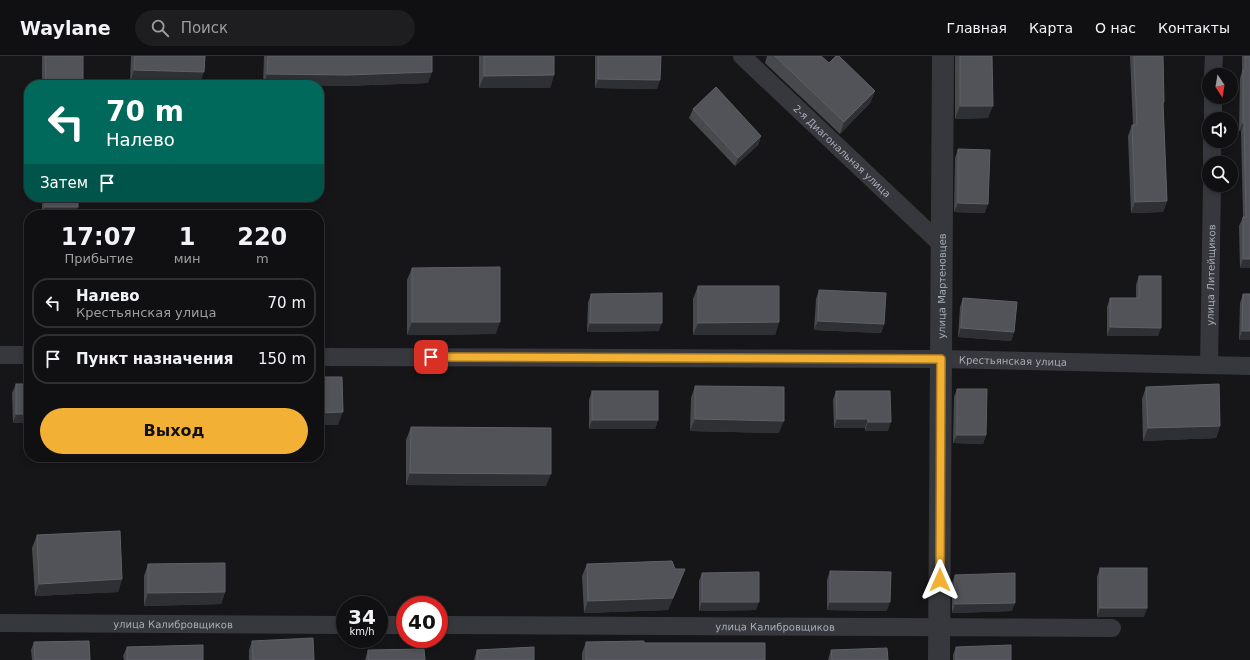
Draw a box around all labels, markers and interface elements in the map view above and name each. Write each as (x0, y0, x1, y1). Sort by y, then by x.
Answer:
search box (135, 10, 415, 46)
text: Waylane (20, 17, 111, 39)
icon: search (149, 17, 171, 39)
text: Поиск (181, 19, 228, 37)
text: Главная (946, 20, 1007, 36)
text: Карта (1029, 20, 1073, 36)
text: О нас (1095, 20, 1136, 36)
text: Контакты (1158, 20, 1230, 36)
north arrow (1202, 68, 1238, 104)
map controls (1202, 68, 1238, 192)
text: 70 m (106, 95, 184, 128)
icon: left (40, 96, 92, 148)
street label: 2-я Диагональная улица (791, 102, 893, 199)
button: sound (1202, 112, 1238, 148)
text: Налево (106, 129, 175, 150)
button: search (1202, 156, 1238, 192)
icon: arrive (96, 172, 118, 194)
text: Затем (40, 174, 88, 192)
text: 17:07 (61, 223, 137, 251)
text: 1 (179, 223, 195, 251)
text: 220 (237, 223, 287, 251)
street label: улица Литейщиков (1204, 224, 1217, 326)
street label: улица Мартеновцев (936, 233, 947, 339)
text: Прибытие (64, 251, 133, 266)
text: мин (174, 251, 201, 266)
text: m (256, 251, 269, 266)
text: Налево (76, 287, 140, 305)
icon: left (42, 292, 64, 314)
text: 70 m (268, 294, 306, 312)
text: Крестьянская улица (76, 305, 216, 320)
pin (414, 340, 448, 374)
icon: arrive (420, 346, 442, 368)
icon: arrive (42, 348, 64, 370)
text: Пункт назначения (76, 350, 233, 368)
text: 150 m (258, 350, 306, 368)
street label: Крестьянская улица (959, 354, 1067, 367)
button: Выход (40, 408, 308, 454)
position arrow (919, 559, 961, 601)
speed limit sign: 40 (396, 596, 448, 648)
text: 34 (348, 605, 376, 629)
street label: улица Калибровщиков (113, 618, 233, 630)
street label: улица Калибровщиков (715, 621, 835, 632)
text: km/h (349, 626, 375, 637)

